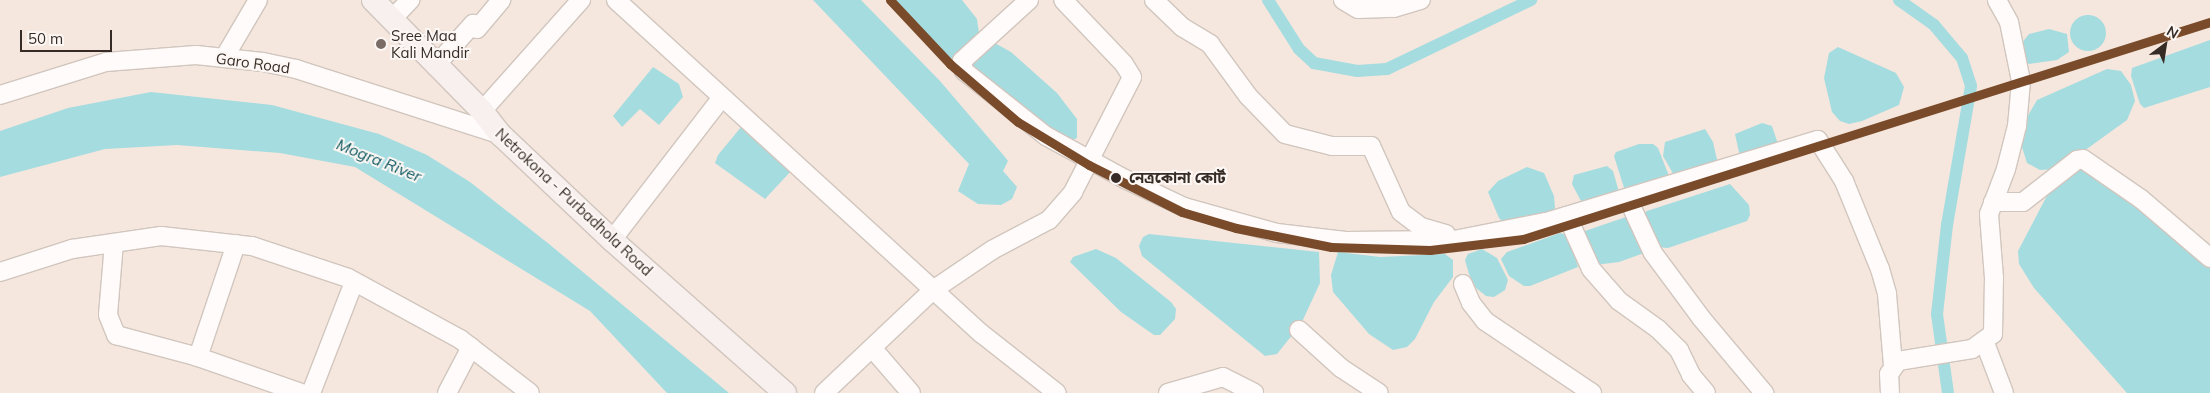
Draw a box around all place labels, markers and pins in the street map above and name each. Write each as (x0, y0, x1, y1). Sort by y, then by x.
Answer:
place label: Sree Maa Kali Mandir (391, 26, 469, 61)
marker: Sree Maa Kali Mandir (375, 38, 387, 50)
marker: নেত্রকোনা কোর্ট (1107, 169, 1125, 187)
place label: নেত্রকোনা কোর্ট (1129, 169, 1226, 187)

